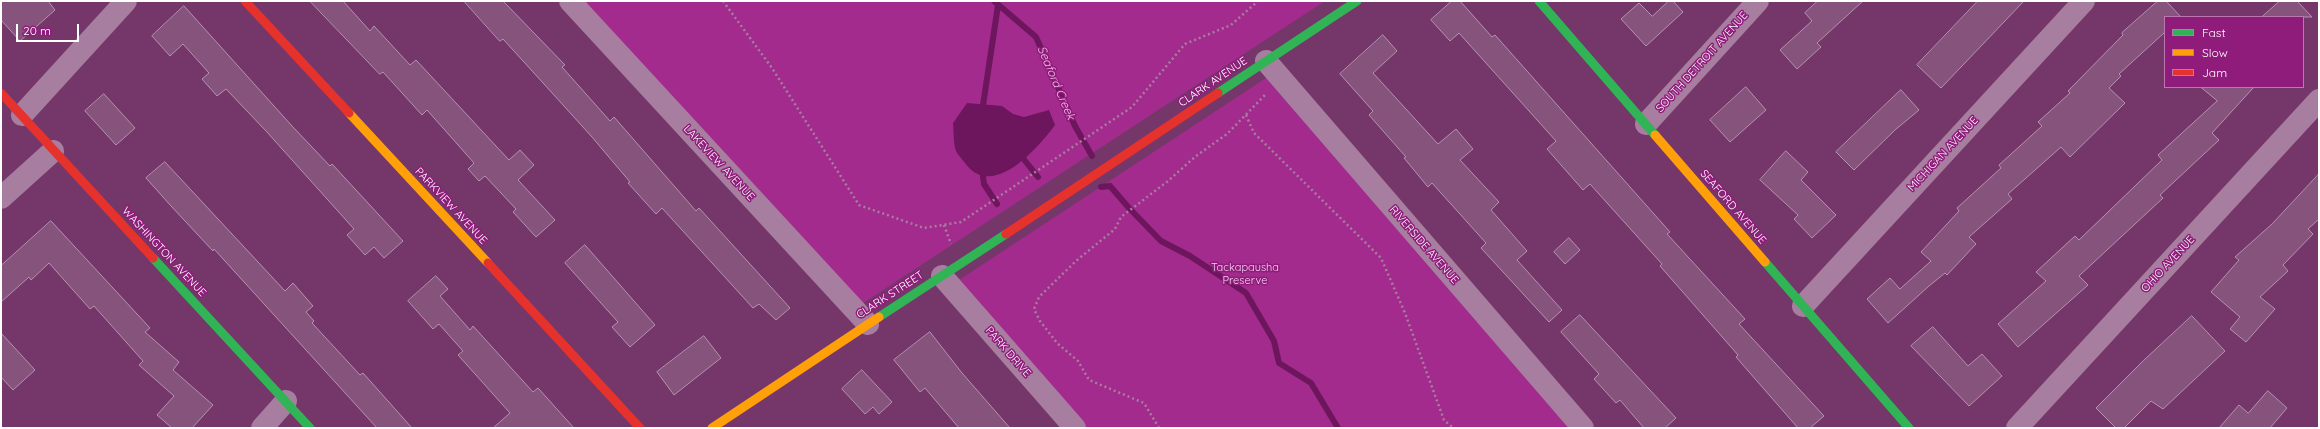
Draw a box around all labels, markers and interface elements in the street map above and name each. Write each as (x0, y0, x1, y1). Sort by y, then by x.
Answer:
street label: SOUTH DETROIT AVENUE (1653, 9, 1751, 115)
scale bar (18, 16, 81, 42)
legend (2164, 16, 2304, 88)
text: 20 m (23, 23, 51, 38)
text: Fast (2202, 25, 2226, 40)
water label: Seaford Creek (1034, 44, 1078, 122)
text: Slow (2202, 45, 2228, 60)
street label: CLARK AVENUE (1176, 54, 1250, 110)
text: Jam (2202, 65, 2227, 80)
street label: MICHIGAN AVENUE (1905, 114, 1981, 194)
street label: LAKEVIEW AVENUE (681, 123, 757, 203)
street label: PARKVIEW AVENUE (412, 165, 490, 247)
street label: SEAFORD AVENUE (1697, 167, 1769, 247)
street label: RIVERSIDE AVENUE (1387, 203, 1461, 287)
street label: WASHINGTON AVENUE (119, 205, 209, 299)
street label: OHIO AVENUE (2139, 233, 2197, 295)
park label: Tackapausha Preserve (1211, 261, 1279, 287)
street label: CLARK STREET (854, 268, 926, 322)
street label: PARK DRIVE (982, 324, 1034, 380)

